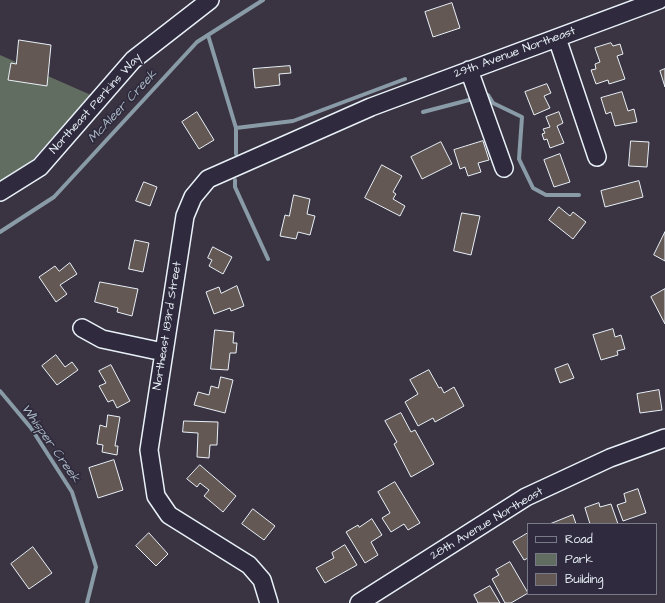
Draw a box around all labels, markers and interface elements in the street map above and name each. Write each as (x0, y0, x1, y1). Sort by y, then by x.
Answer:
street label: 29th Avenue Northeast (452, 24, 578, 82)
street label: Northeast Perkins Way (47, 51, 145, 157)
water label: McAleer Creek (85, 67, 161, 147)
street label: Northeast 183rd Street (151, 261, 185, 391)
water label: Whisper Creek (17, 402, 83, 486)
street label: 28th Avenue Northeast (428, 485, 546, 563)
legend (527, 523, 657, 595)
text: Road (565, 531, 593, 548)
text: Park (565, 551, 593, 568)
text: Building (565, 571, 603, 588)

